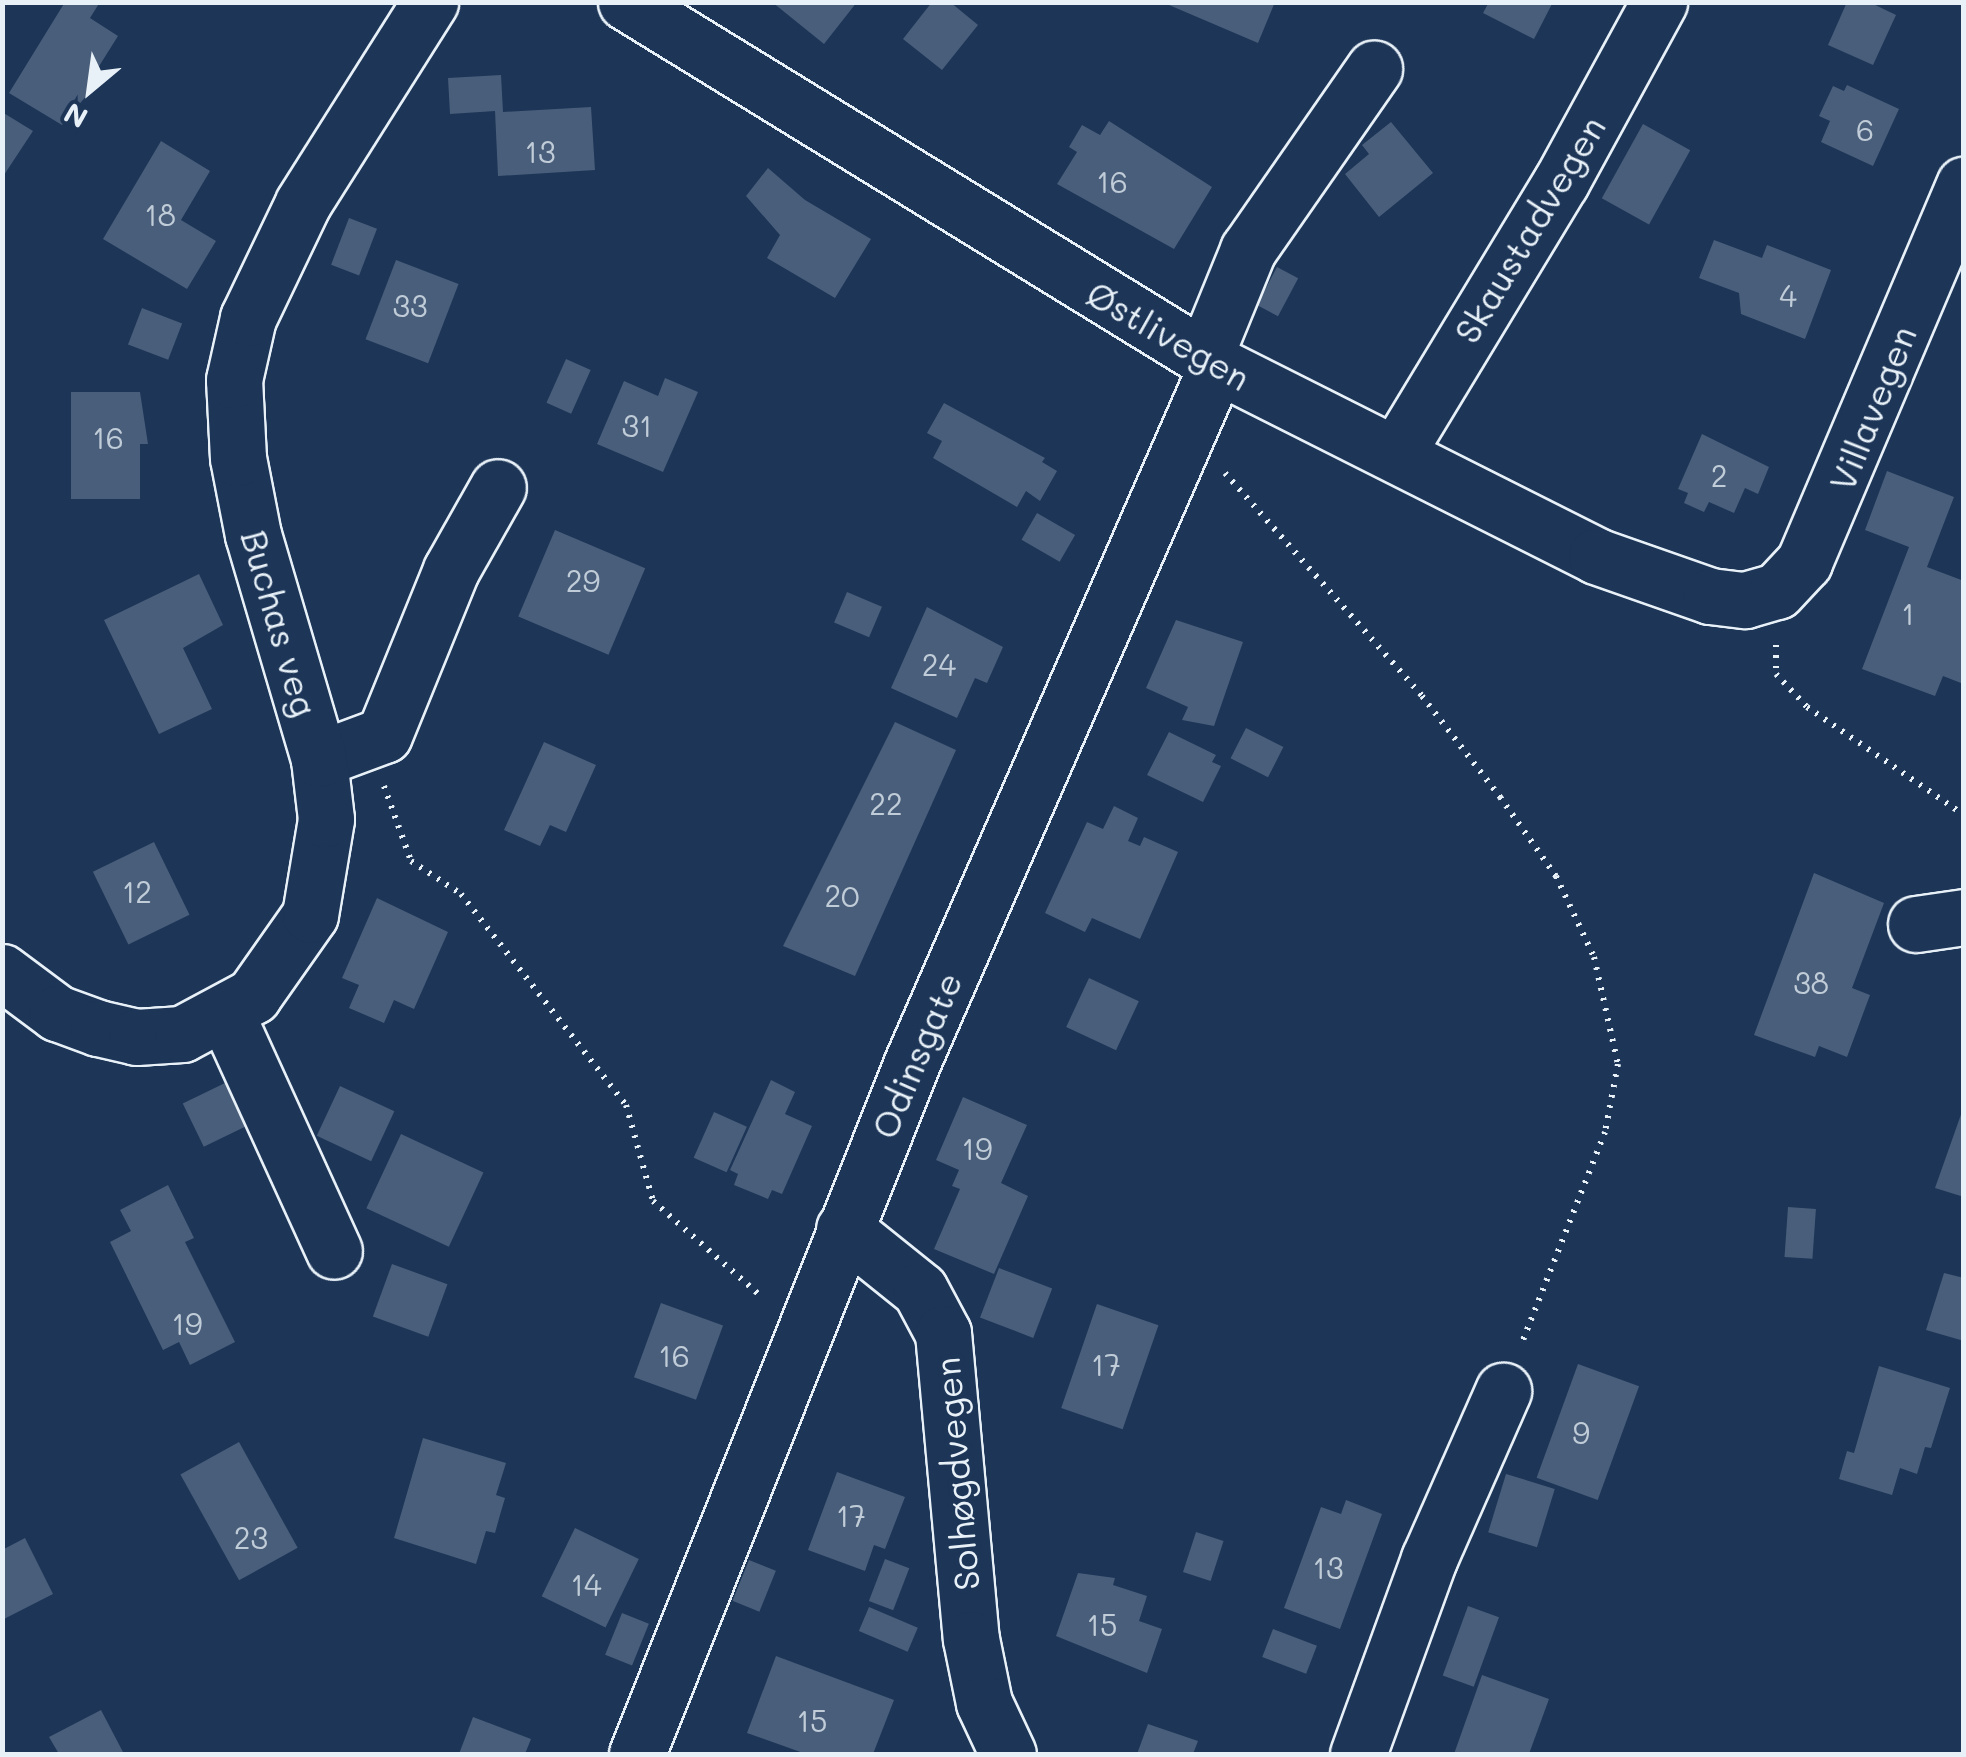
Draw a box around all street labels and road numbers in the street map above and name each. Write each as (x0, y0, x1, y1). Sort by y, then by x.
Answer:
street label: Skaustadvegen (1445, 108, 1613, 350)
street label: Østlivegen (1080, 272, 1258, 398)
street label: Villavegen (1820, 319, 1924, 497)
street label: Buchas veg (233, 525, 327, 721)
street label: Odinsgate (862, 966, 970, 1144)
street label: Solhøgdvegen (925, 1356, 987, 1592)

